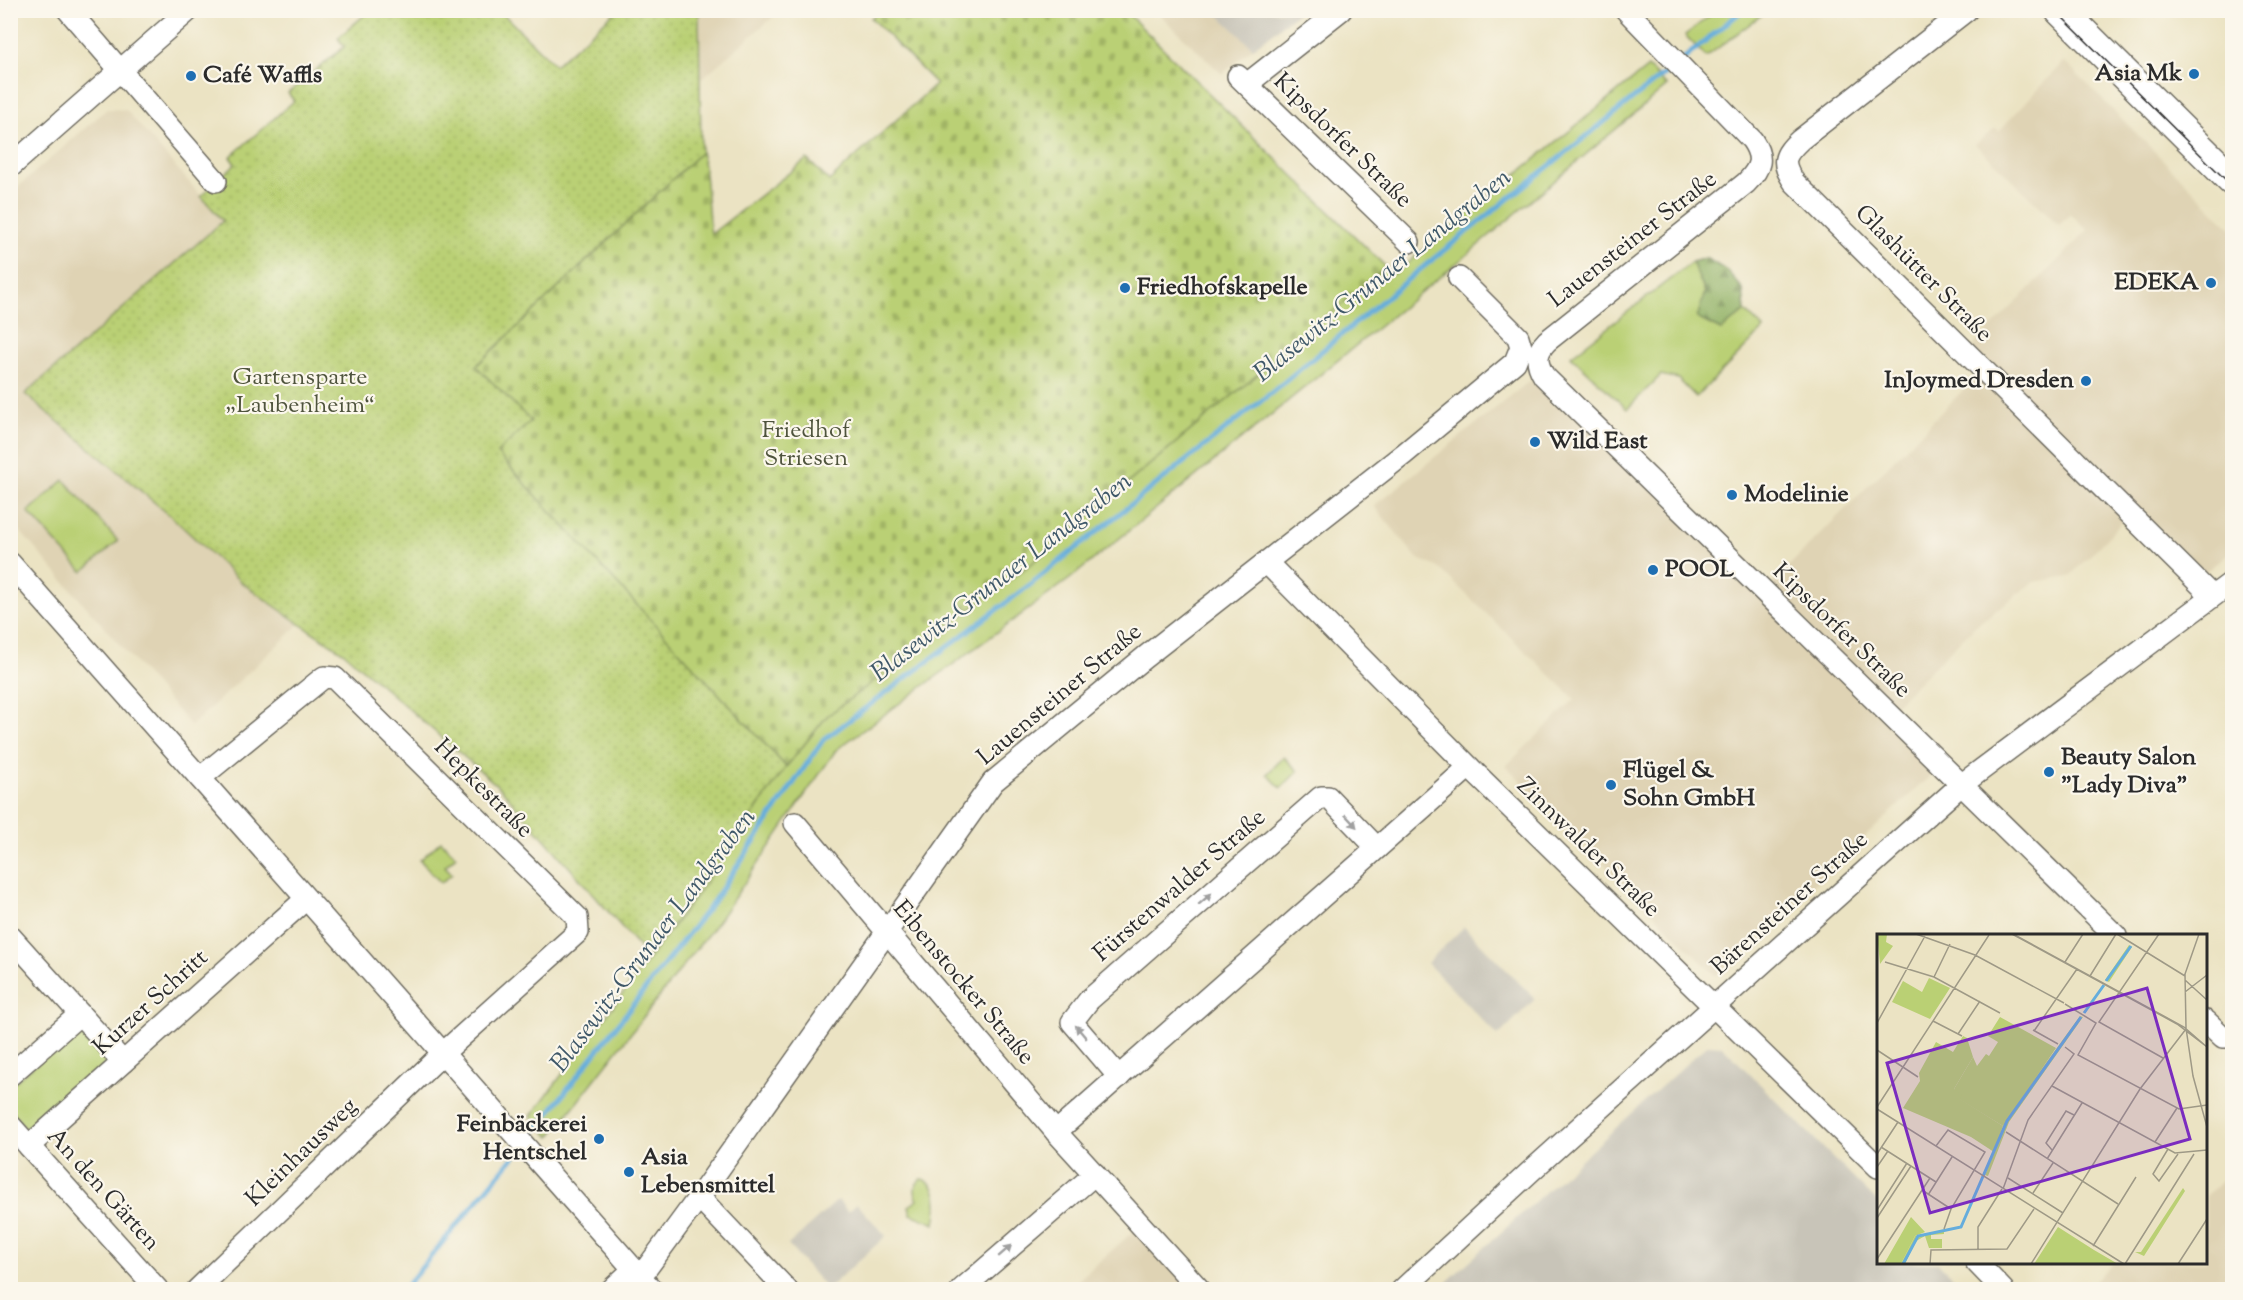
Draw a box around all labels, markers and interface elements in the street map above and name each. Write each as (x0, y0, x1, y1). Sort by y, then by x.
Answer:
place label: Asia Mk (2094, 57, 2183, 91)
place label: Café Waffls (203, 59, 322, 93)
street label: Kipsdorfer Straße (1265, 66, 1419, 216)
marker: Asia Mk (2187, 67, 2201, 81)
marker: Café Waffls (184, 69, 198, 83)
water label: Blasewitz‐Grunaer Landgraben (1246, 160, 1520, 392)
street label: Lauensteiner Straße (1541, 163, 1725, 317)
street label: Glashütter Straße (1846, 197, 2000, 351)
place label: EDEKA (2114, 266, 2200, 300)
place label: Friedhofskapelle (1137, 271, 1308, 305)
marker: EDEKA (2204, 276, 2218, 290)
marker: Friedhofskapelle (1118, 281, 1132, 295)
park label: Gartensparte „Laubenheim“ (225, 361, 375, 423)
place label: InJoymed Dresden (1884, 364, 2075, 398)
marker: InJoymed Dresden (2079, 374, 2093, 388)
park label: Friedhof Striesen (762, 414, 852, 476)
place label: Wild East (1547, 425, 1648, 459)
marker: Wild East (1528, 435, 1542, 449)
water label: Blasewitz‐Grunaer Landgraben (864, 464, 1141, 692)
place label: Modelinie (1744, 478, 1849, 512)
marker: Modelinie (1725, 488, 1739, 502)
place label: POOL (1665, 553, 1734, 587)
street label: Kipsdorfer Straße (1764, 556, 1918, 706)
marker: POOL (1646, 563, 1660, 577)
street label: Lauensteiner Straße (970, 616, 1150, 774)
street label: Hepkestraße (426, 732, 540, 846)
place label: Beauty Salon "Lady Diva" (2061, 741, 2197, 803)
place label: Flügel & Sohn GmbH (1623, 754, 1755, 816)
marker: Beauty Salon "Lady Diva" (2042, 765, 2056, 779)
street label: Zinnwalder Straße (1508, 770, 1668, 926)
marker: Flügel & Sohn GmbH (1604, 778, 1618, 792)
water label: Blasewitz‐Grunaer Landgraben (542, 801, 766, 1081)
street label: Fürstenwalder Straße (1086, 801, 1274, 971)
one-way arrow (1344, 814, 1358, 829)
street label: Bärensteiner Straße (1704, 824, 1876, 984)
one-way arrow (1197, 892, 1213, 905)
street label: Eibenstocker Straße (884, 893, 1042, 1073)
inset map (1877, 934, 2207, 1264)
street label: Kurzer Schritt (86, 942, 216, 1064)
one-way arrow (1075, 1025, 1088, 1040)
street label: Kleinhausweg (238, 1090, 366, 1215)
place label: Feinbäckerei Hentschel (457, 1108, 587, 1170)
street label: An den Gärten (38, 1121, 168, 1259)
marker: Feinbäckerei Hentschel (592, 1132, 606, 1146)
place label: Asia Lebensmittel (641, 1141, 775, 1203)
marker: Asia Lebensmittel (622, 1165, 636, 1179)
one-way arrow (997, 1245, 1013, 1258)

